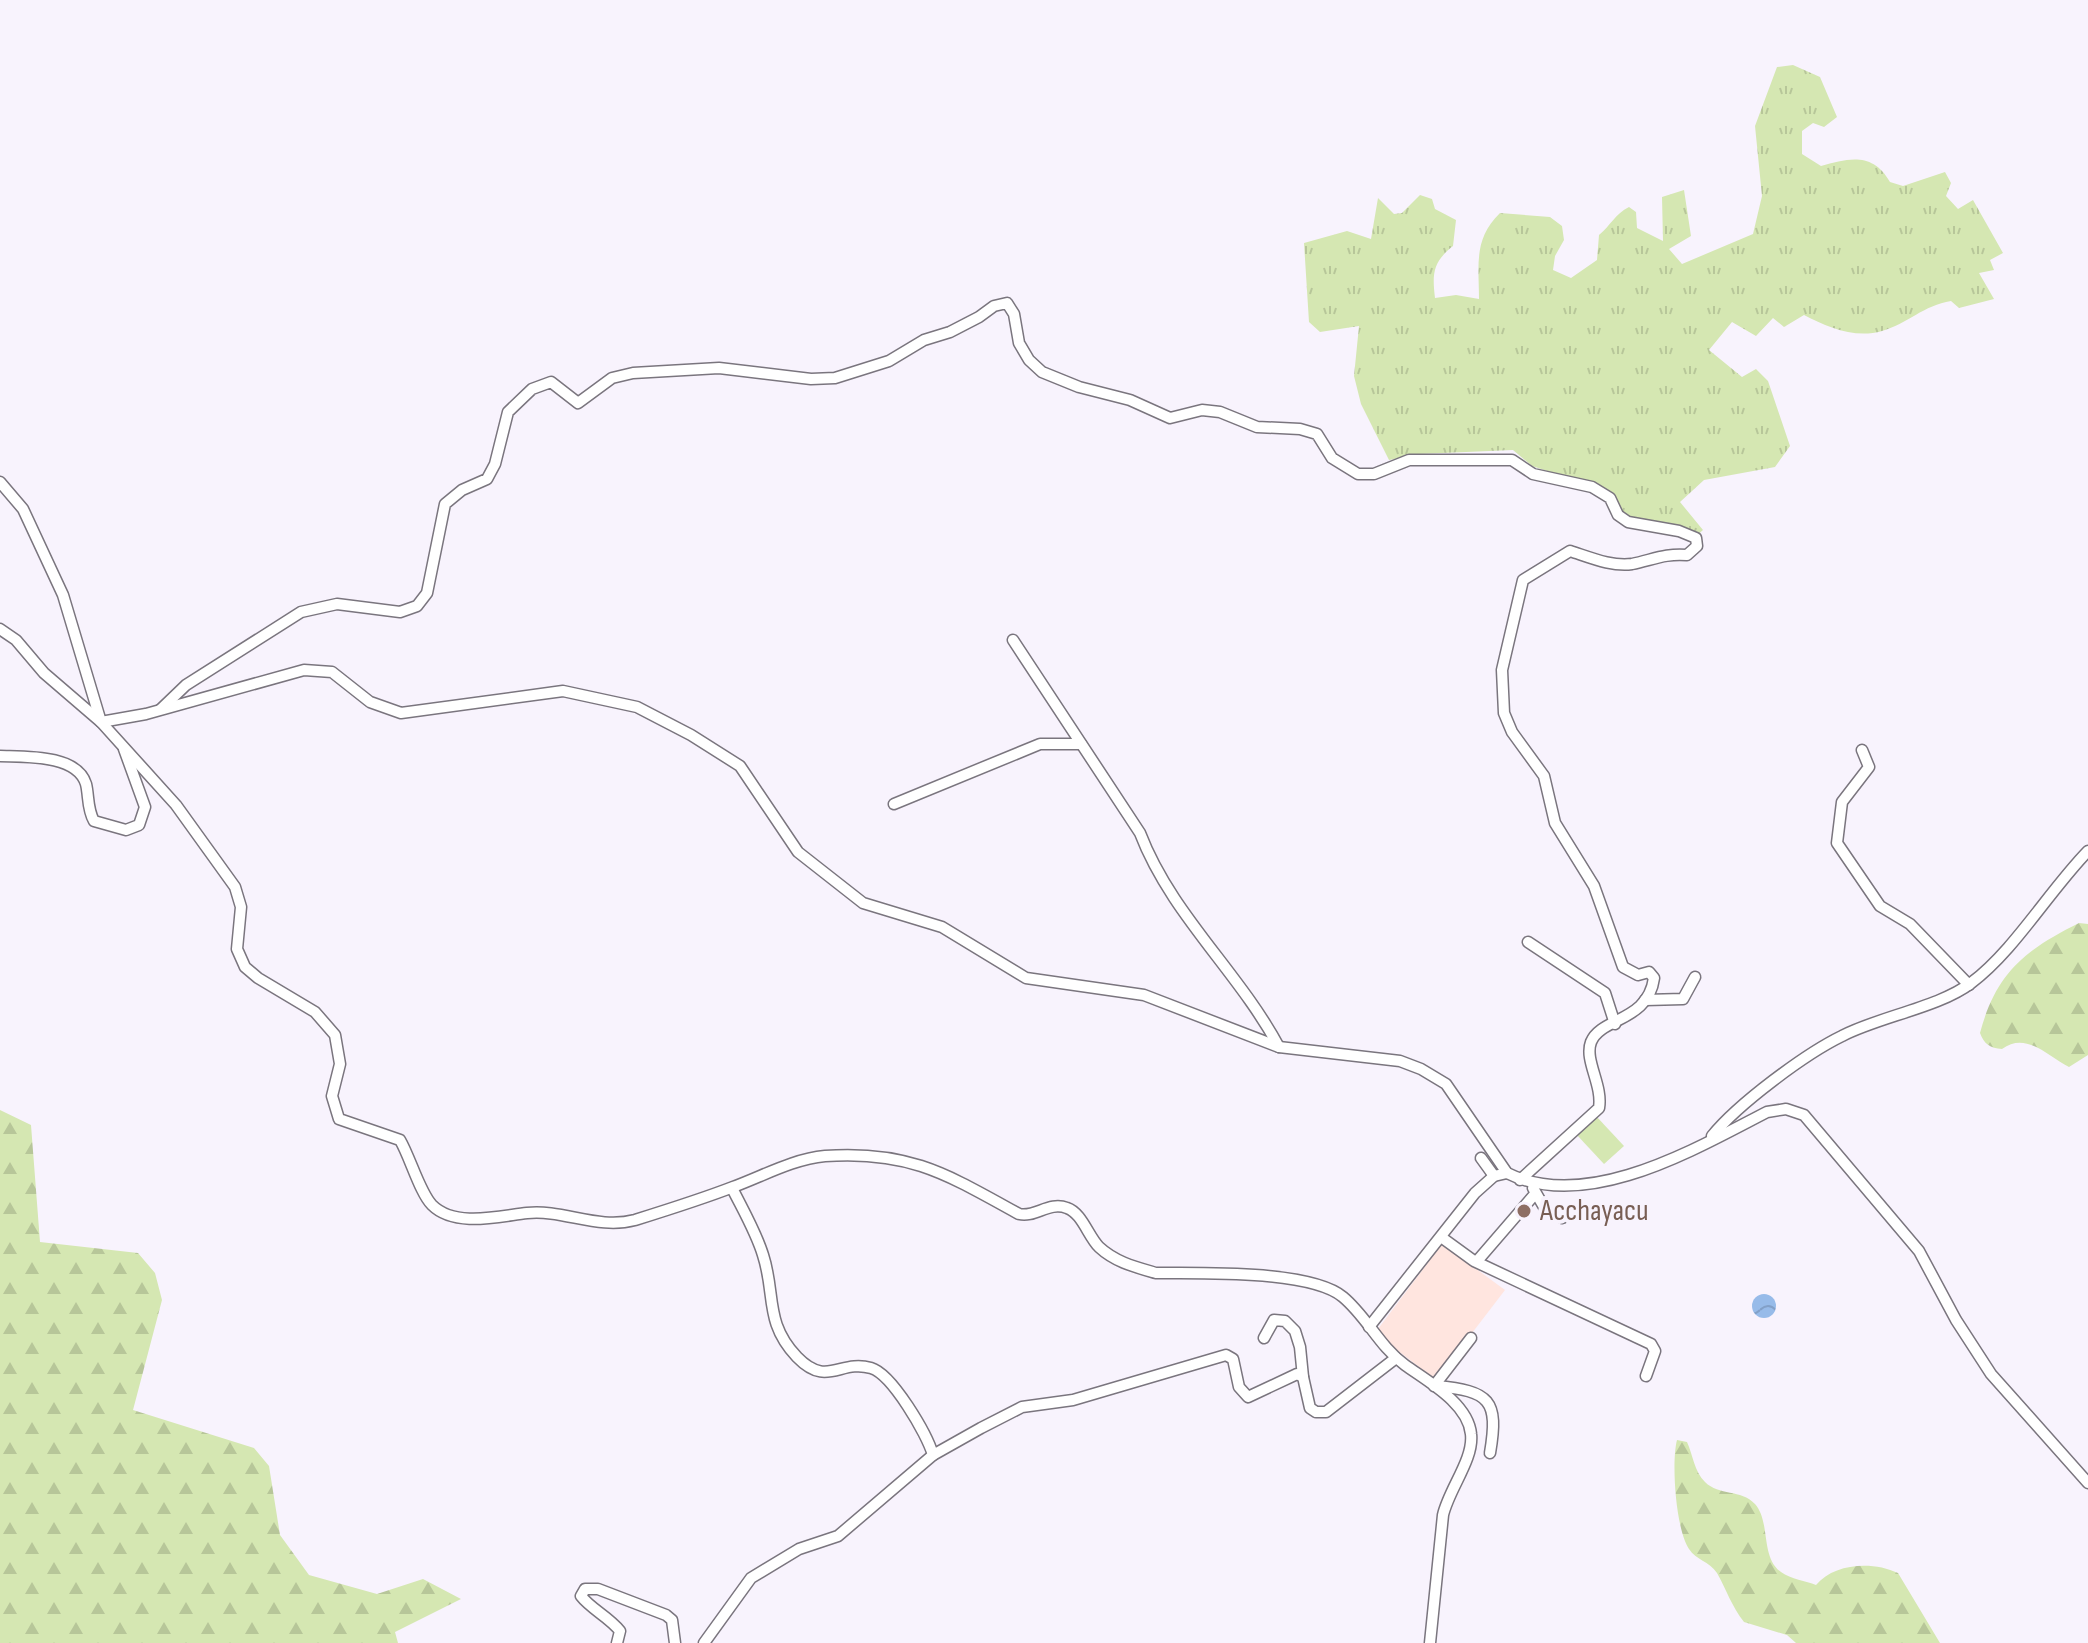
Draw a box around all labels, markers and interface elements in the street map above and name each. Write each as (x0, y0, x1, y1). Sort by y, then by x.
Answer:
place label: Acchayacu (1539, 1193, 1649, 1229)
marker: Acchayacu (1515, 1202, 1533, 1220)

